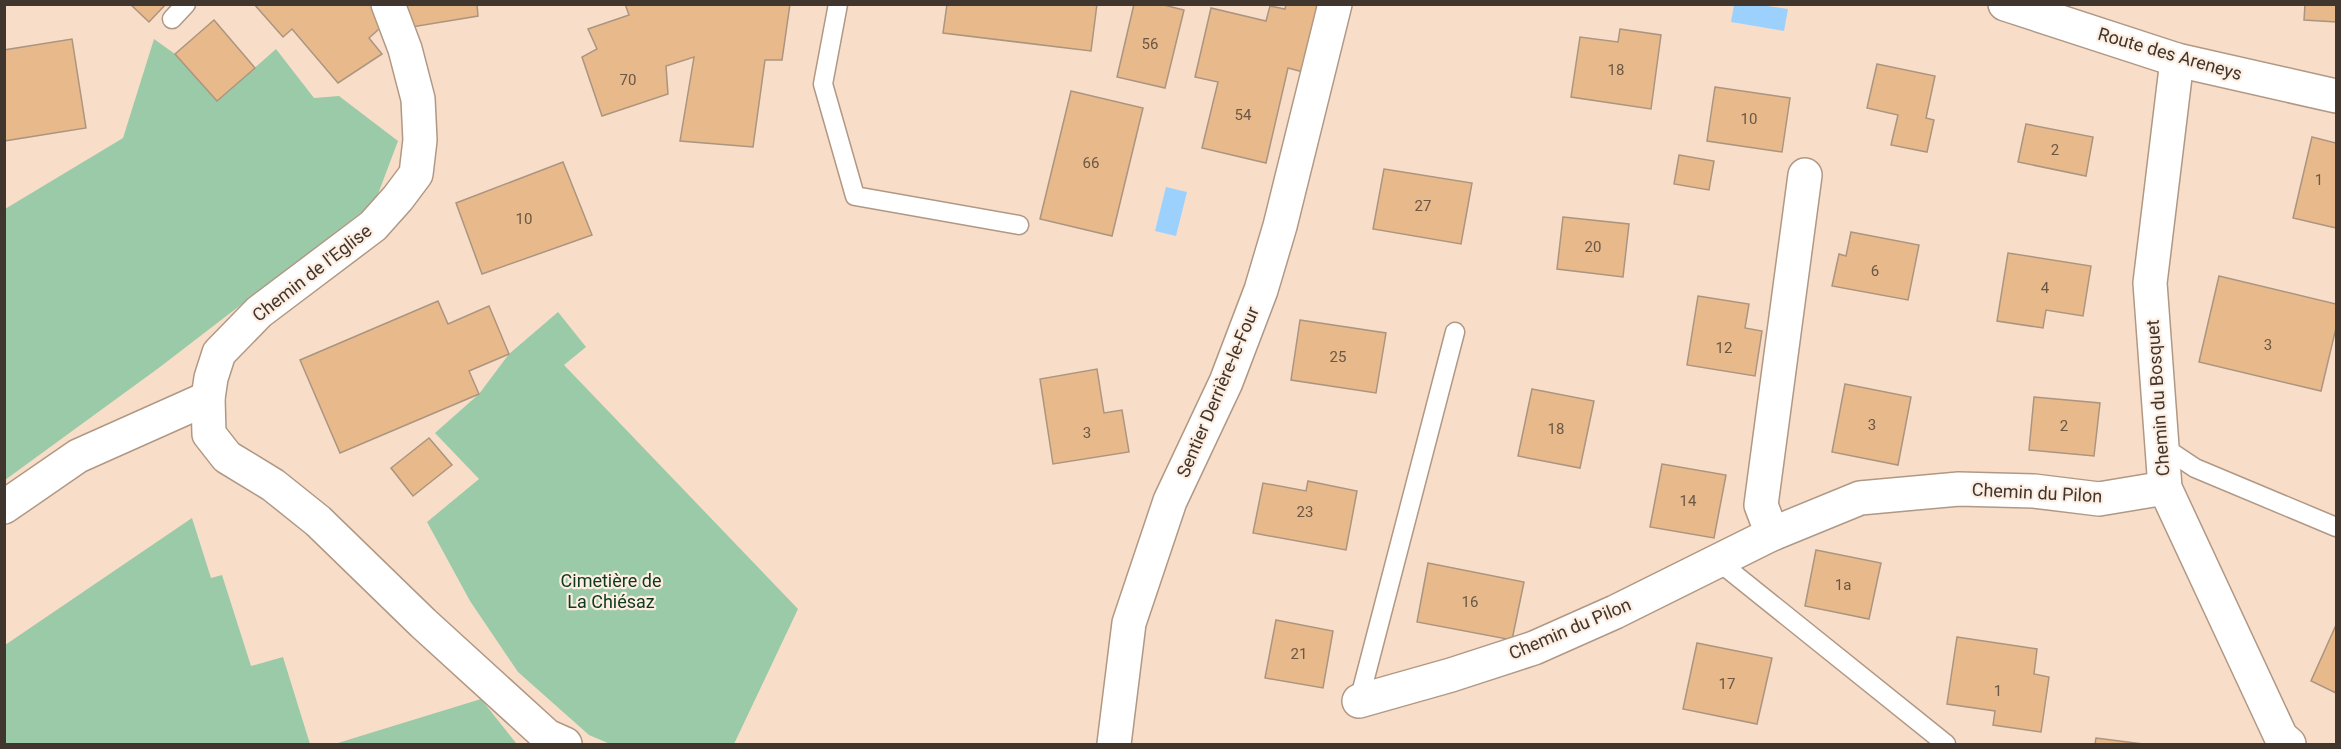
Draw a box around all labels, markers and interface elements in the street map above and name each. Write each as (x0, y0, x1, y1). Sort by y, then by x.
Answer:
street label: Route des Areneys (2096, 23, 2245, 84)
house number: 56 (1142, 35, 1158, 53)
house number: 18 (1608, 61, 1624, 79)
house number: 70 (620, 71, 636, 89)
house number: 54 (1235, 106, 1252, 124)
house number: 10 (1741, 110, 1757, 128)
house number: 2 (2051, 141, 2059, 159)
house number: 66 (1083, 154, 1099, 172)
house number: 1 (2315, 171, 2323, 189)
house number: 27 (1415, 197, 1431, 215)
house number: 10 (516, 210, 532, 228)
street label: Chemin de l'Eglise (248, 220, 375, 326)
house number: 20 (1585, 238, 1601, 256)
house number: 6 (1871, 262, 1879, 280)
house number: 4 (2041, 279, 2050, 297)
street label: Sentier Derrière-le-Four (1172, 303, 1263, 480)
street label: Chemin du Bosquet (2142, 319, 2173, 477)
house number: 3 (2264, 336, 2272, 354)
house number: 12 (1716, 339, 1732, 357)
house number: 25 (1330, 348, 1346, 366)
house number: 3 (1868, 416, 1876, 434)
house number: 2 (2060, 417, 2068, 435)
house number: 18 (1548, 420, 1564, 438)
house number: 3 (1083, 424, 1091, 442)
street label: Chemin du Pilon (1971, 479, 2103, 506)
house number: 14 (1680, 492, 1697, 510)
house number: 23 (1297, 503, 1313, 521)
park label: Cimetière de La Chiésaz (561, 570, 661, 612)
house number: 1a (1835, 576, 1851, 594)
house number: 16 (1462, 593, 1478, 611)
street label: Chemin du Pilon (1506, 593, 1634, 664)
house number: 21 (1291, 645, 1307, 663)
house number: 17 (1719, 675, 1735, 693)
house number: 1 (1994, 682, 2002, 700)

